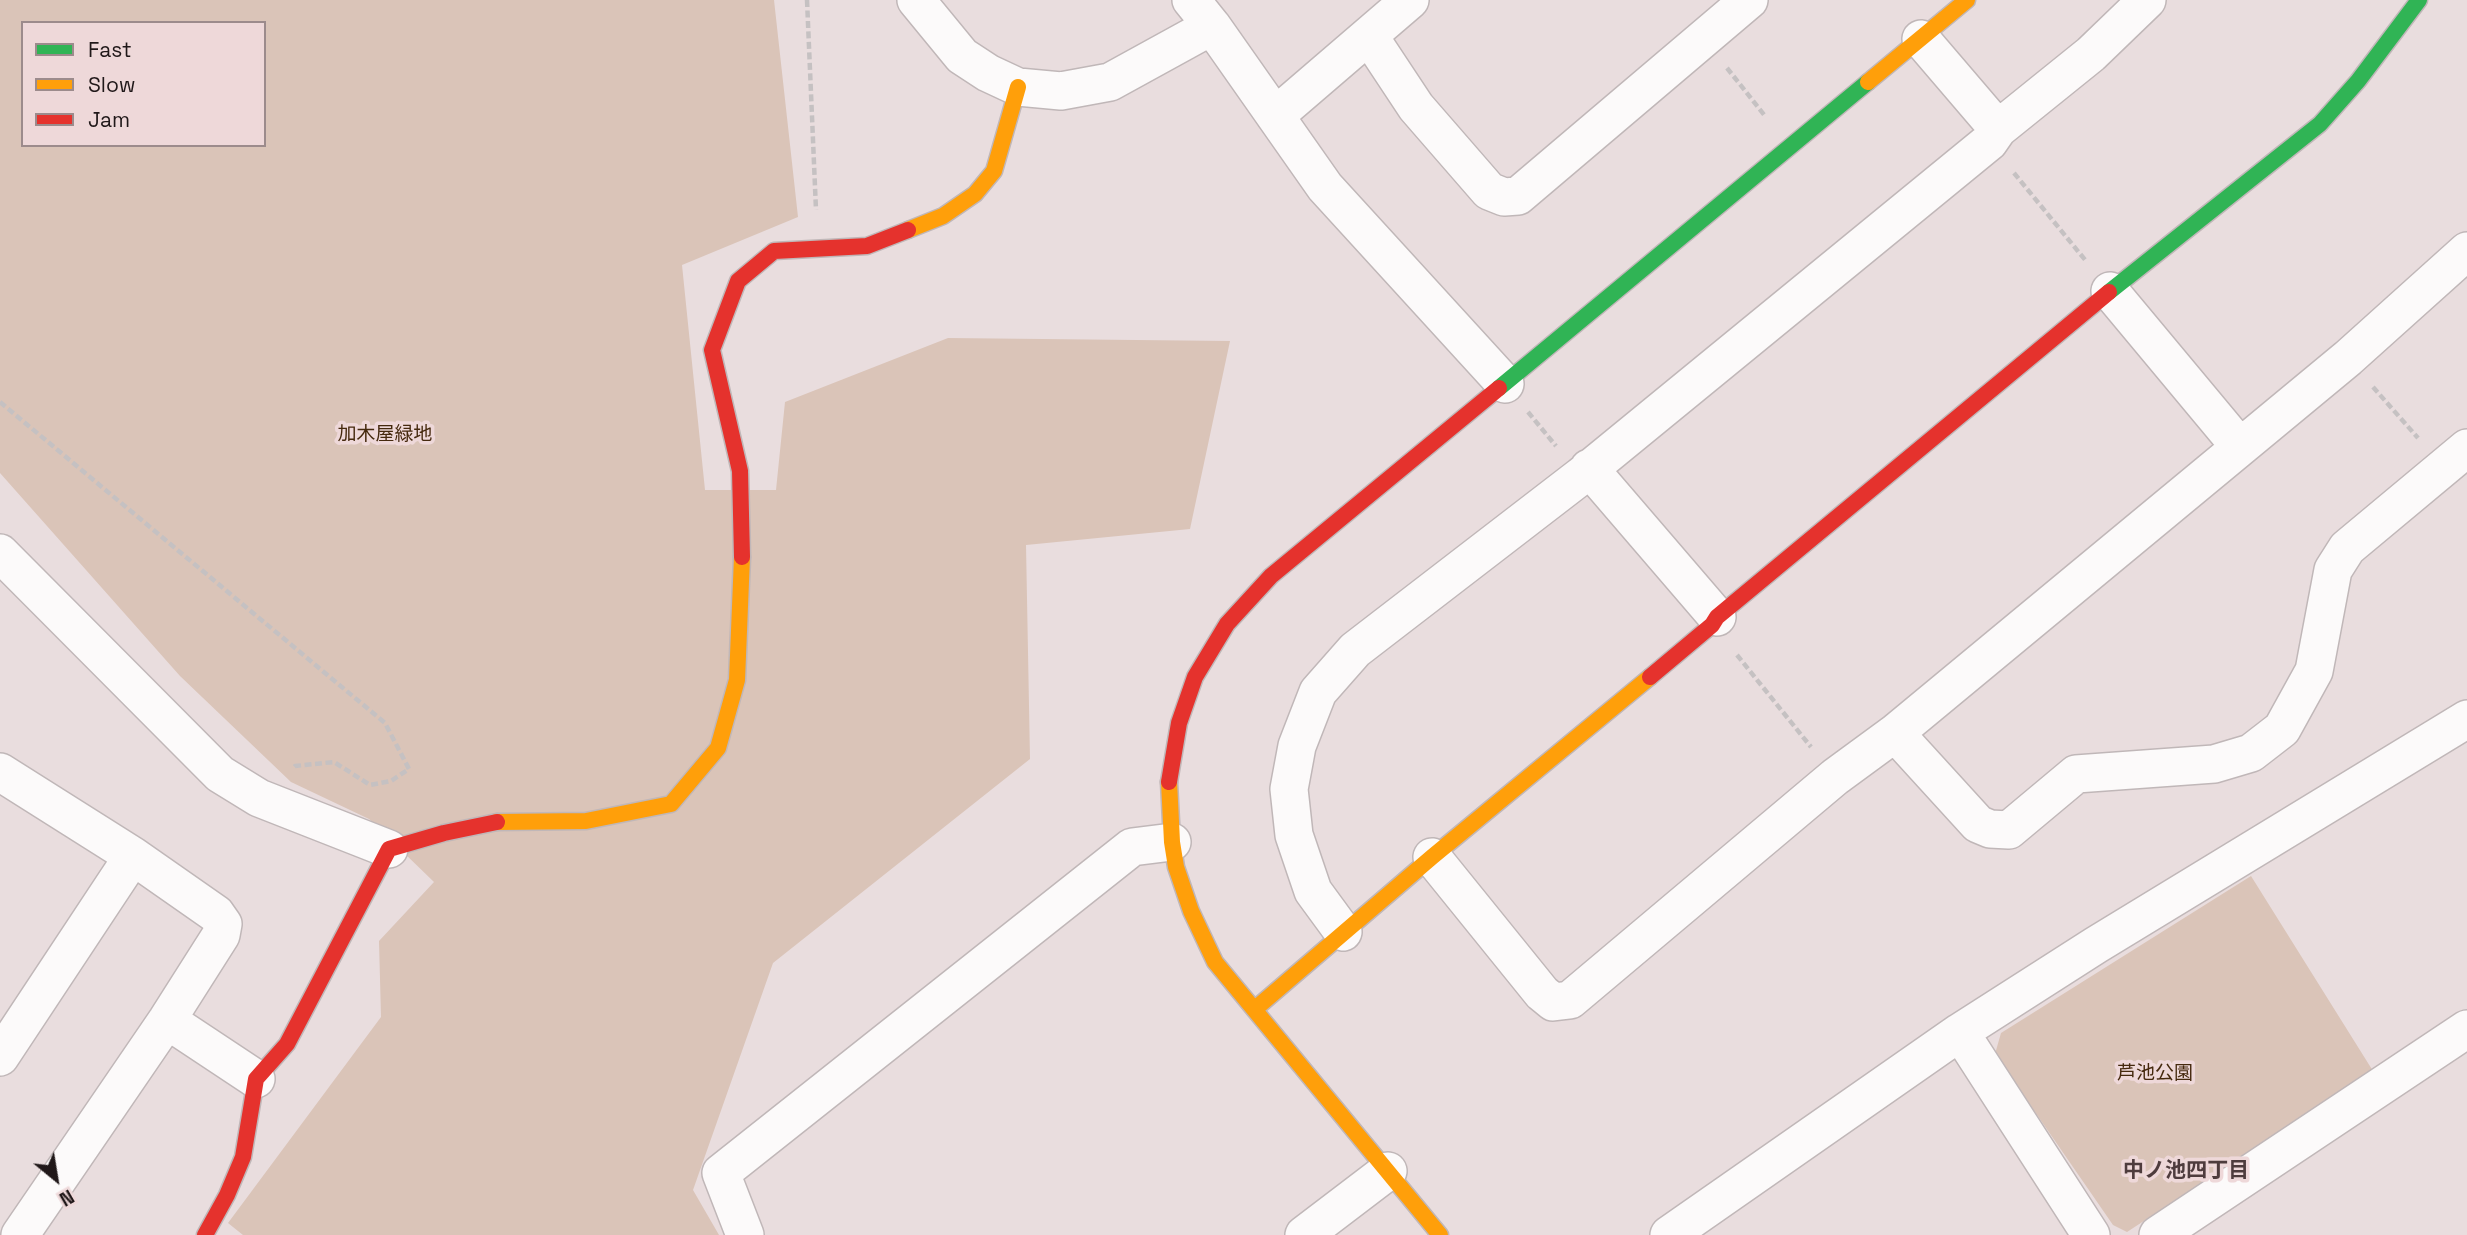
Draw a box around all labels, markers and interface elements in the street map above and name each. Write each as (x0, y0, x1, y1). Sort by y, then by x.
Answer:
legend (21, 21, 266, 147)
text: Fast (88, 36, 132, 63)
text: Slow (88, 71, 136, 98)
text: Jam (88, 106, 130, 133)
park label: 加木屋緑地 (338, 424, 432, 446)
park label: 芦池公園 (2117, 1063, 2193, 1085)
north arrow (21, 1144, 91, 1214)
district label: 中ノ池四丁目 (2123, 1158, 2249, 1184)
text: N (55, 1184, 79, 1212)

